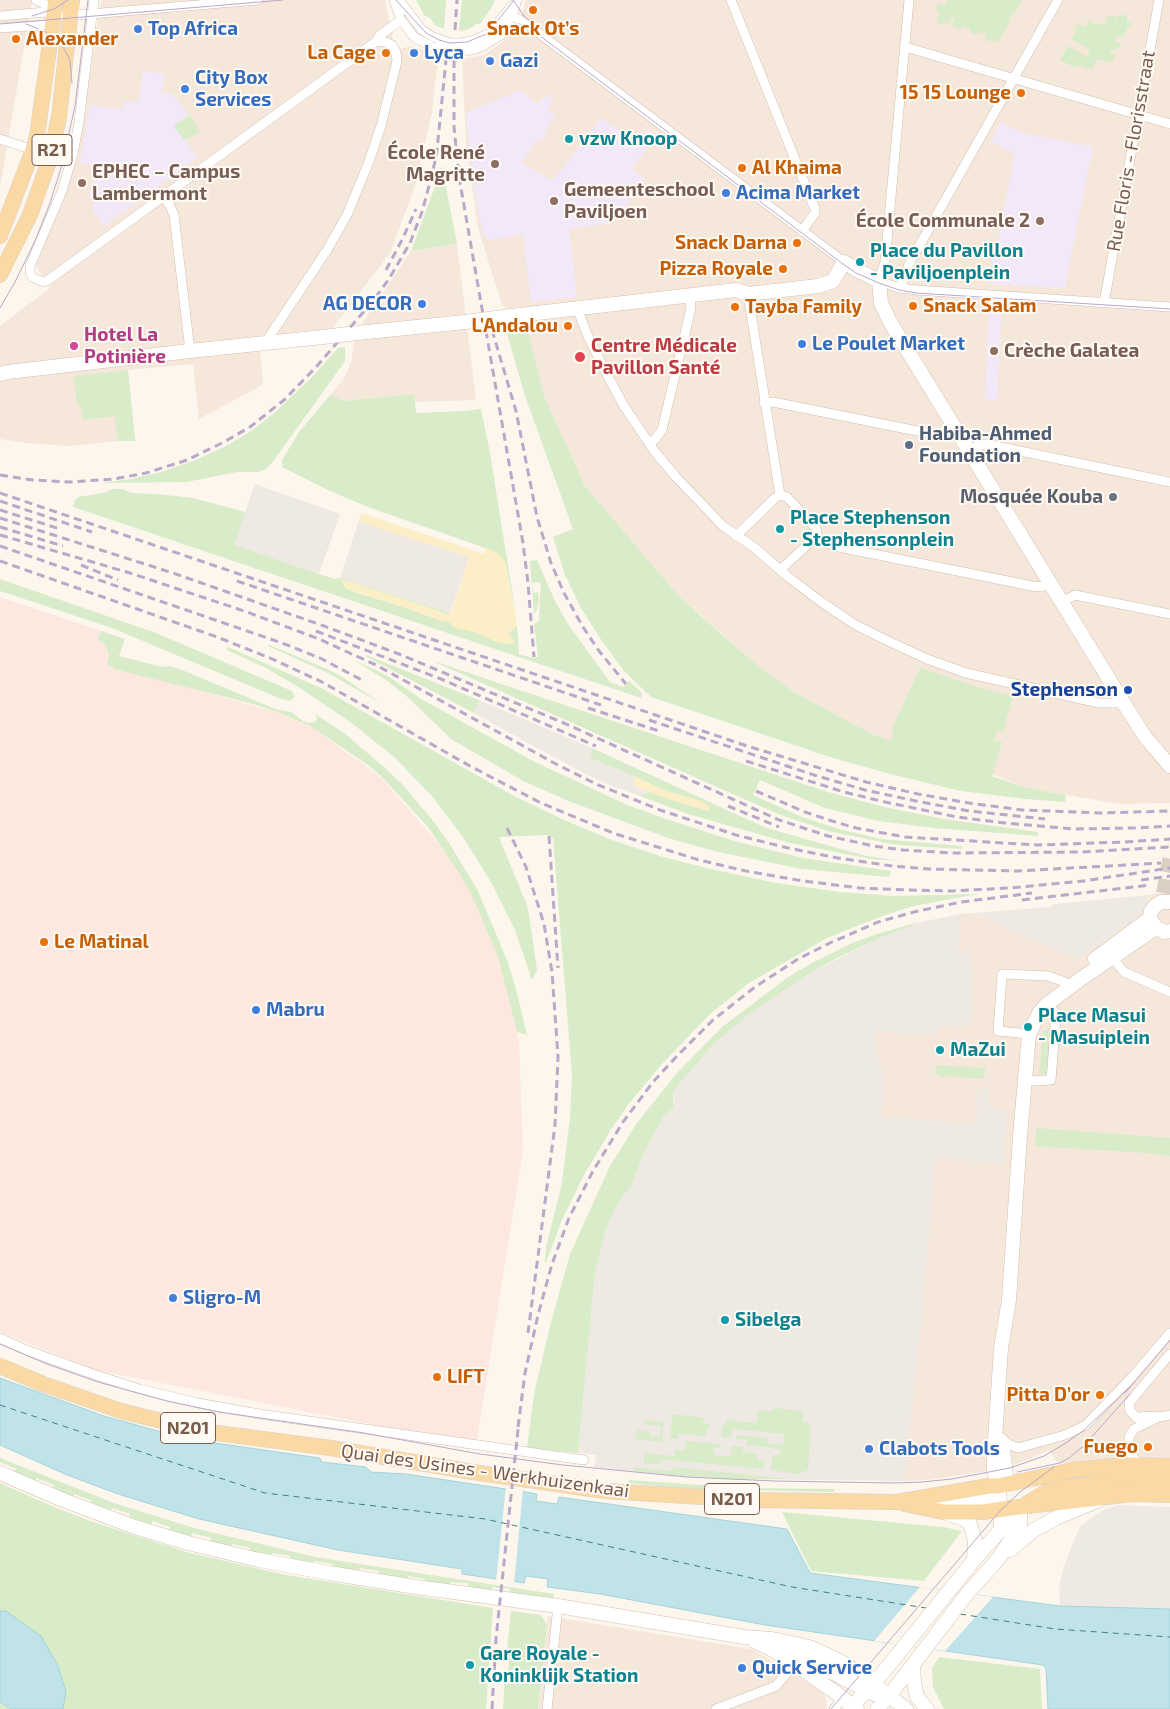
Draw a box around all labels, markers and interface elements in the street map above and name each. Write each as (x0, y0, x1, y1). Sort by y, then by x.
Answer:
marker: Snack Ot’s (527, 4, 539, 16)
place label: Top Africa (148, 18, 238, 40)
place label: Snack Ot’s (487, 18, 579, 40)
marker: Top Africa (132, 23, 144, 35)
place label: Alexander (26, 28, 118, 50)
marker: Alexander (10, 33, 22, 45)
place label: La Cage (307, 42, 376, 64)
place label: Lyca (424, 42, 464, 64)
marker: La Cage (380, 47, 392, 59)
marker: Lyca (408, 47, 420, 59)
street label: Rue Floris - Florisstraat (1102, 49, 1160, 253)
place label: Gazi (500, 50, 538, 72)
marker: Gazi (484, 55, 496, 67)
place label: City Box Services (195, 67, 271, 111)
place label: 15 15 Lounge (900, 82, 1011, 104)
marker: City Box Services (179, 83, 191, 95)
marker: 15 15 Lounge (1015, 87, 1027, 99)
place label: vzw Knoop (579, 128, 677, 150)
marker: vzw Knoop (563, 133, 575, 145)
road number: R21 (32, 134, 72, 166)
place label: École René Magritte (387, 142, 485, 186)
place label: Al Khaima (752, 157, 842, 179)
marker: École René Magritte (489, 158, 501, 170)
place label: EPHEC – Campus Lambermont (92, 161, 240, 205)
marker: Al Khaima (736, 162, 748, 174)
marker: EPHEC – Campus Lambermont (76, 177, 88, 189)
place label: Gemeenteschool Paviljoen (564, 179, 715, 223)
place label: Acima Market (736, 182, 860, 204)
marker: Acima Market (720, 187, 732, 199)
marker: Gemeenteschool Paviljoen (548, 195, 560, 207)
place label: École Communale 2 (856, 210, 1030, 232)
marker: École Communale 2 (1034, 215, 1046, 227)
place label: Snack Darna (675, 232, 787, 254)
marker: Snack Darna (791, 237, 803, 249)
place label: Place du Pavillon - Paviljoenplein (870, 240, 1023, 284)
marker: Place du Pavillon - Paviljoenplein (854, 256, 866, 268)
place label: Pizza Royale (659, 258, 773, 280)
marker: Pizza Royale (777, 263, 789, 275)
place label: AG DECOR (323, 293, 412, 315)
place label: Snack Salam (923, 295, 1037, 317)
place label: Tayba Family (745, 296, 862, 318)
marker: AG DECOR (416, 298, 428, 310)
marker: Snack Salam (907, 300, 919, 312)
marker: Tayba Family (729, 301, 741, 313)
place label: L'Andalou (472, 315, 558, 337)
marker: L'Andalou (562, 320, 574, 332)
place label: Hotel La Potinière (84, 324, 166, 368)
place label: Le Poulet Market (812, 333, 965, 355)
place label: Centre Médicale Pavillon Santé (591, 335, 737, 379)
marker: Le Poulet Market (796, 338, 808, 350)
marker: Hotel La Potinière (68, 340, 80, 352)
place label: Crèche Galatea (1004, 340, 1139, 362)
marker: Crèche Galatea (988, 345, 1000, 357)
marker: Centre Médicale Pavillon Santé (573, 350, 587, 364)
place label: Habiba-Ahmed Foundation (919, 423, 1052, 467)
marker: Habiba-Ahmed Foundation (903, 439, 915, 451)
place label: Mosquée Kouba (960, 486, 1103, 508)
marker: Mosquée Kouba (1107, 491, 1119, 503)
place label: Place Stephenson - Stephensonplein (790, 507, 954, 551)
marker: Place Stephenson - Stephensonplein (774, 523, 786, 535)
place label: Stephenson (1011, 679, 1118, 701)
marker: Stephenson (1122, 684, 1134, 696)
place label: Le Matinal (54, 931, 149, 953)
marker: Le Matinal (38, 936, 50, 948)
place label: Mabru (266, 999, 325, 1021)
marker: Mabru (250, 1004, 262, 1016)
place label: Place Masui - Masuiplein (1038, 1005, 1150, 1049)
marker: Place Masui - Masuiplein (1022, 1021, 1034, 1033)
place label: MaZui (950, 1039, 1006, 1061)
marker: MaZui (934, 1044, 946, 1056)
place label: Sligro-M (183, 1287, 261, 1309)
marker: Sligro-M (167, 1292, 179, 1304)
place label: Sibelga (735, 1309, 801, 1331)
marker: Sibelga (719, 1314, 731, 1326)
place label: LIFT (447, 1366, 485, 1388)
marker: LIFT (431, 1371, 443, 1383)
place label: Pitta D’or (1006, 1384, 1090, 1406)
marker: Pitta D’or (1094, 1389, 1106, 1401)
road number: N201 (160, 1412, 216, 1444)
place label: Fuego (1084, 1436, 1138, 1458)
place label: Clabots Tools (879, 1438, 1000, 1460)
street label: Quai des Usines - Werkhuizenkaai (339, 1439, 631, 1503)
marker: Fuego (1142, 1441, 1154, 1453)
marker: Clabots Tools (863, 1443, 875, 1455)
road number: N201 (704, 1484, 760, 1515)
place label: Gare Royale - Koninklijk Station (480, 1643, 638, 1687)
place label: Quick Service (752, 1657, 872, 1679)
marker: Gare Royale - Koninklijk Station (464, 1659, 476, 1671)
marker: Quick Service (736, 1662, 748, 1674)

